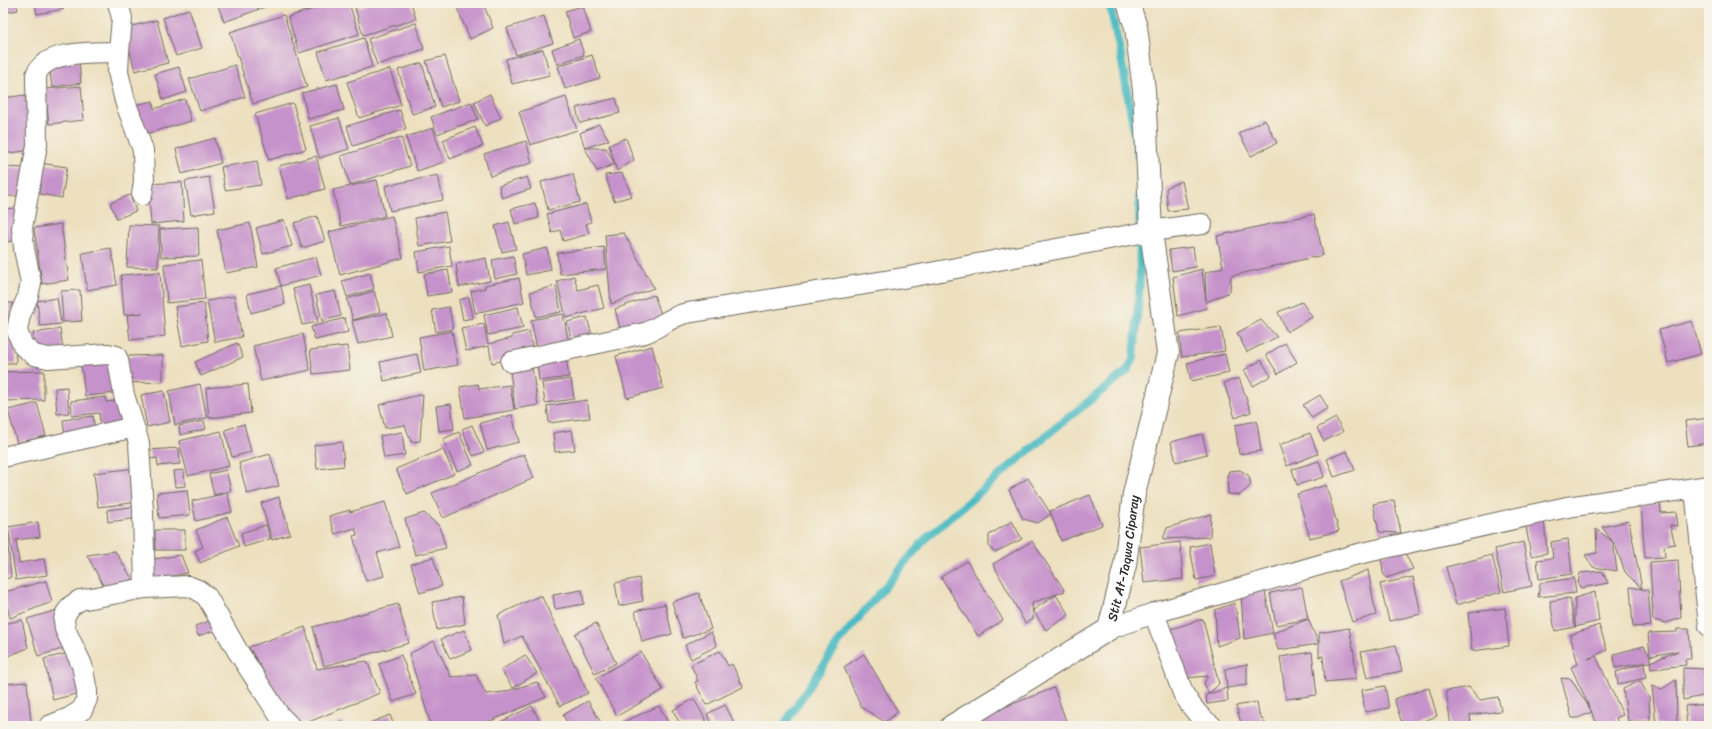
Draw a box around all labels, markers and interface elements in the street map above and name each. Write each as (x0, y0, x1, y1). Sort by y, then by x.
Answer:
street label: Stit At-Taqwa Ciparay (1100, 493, 1145, 624)

